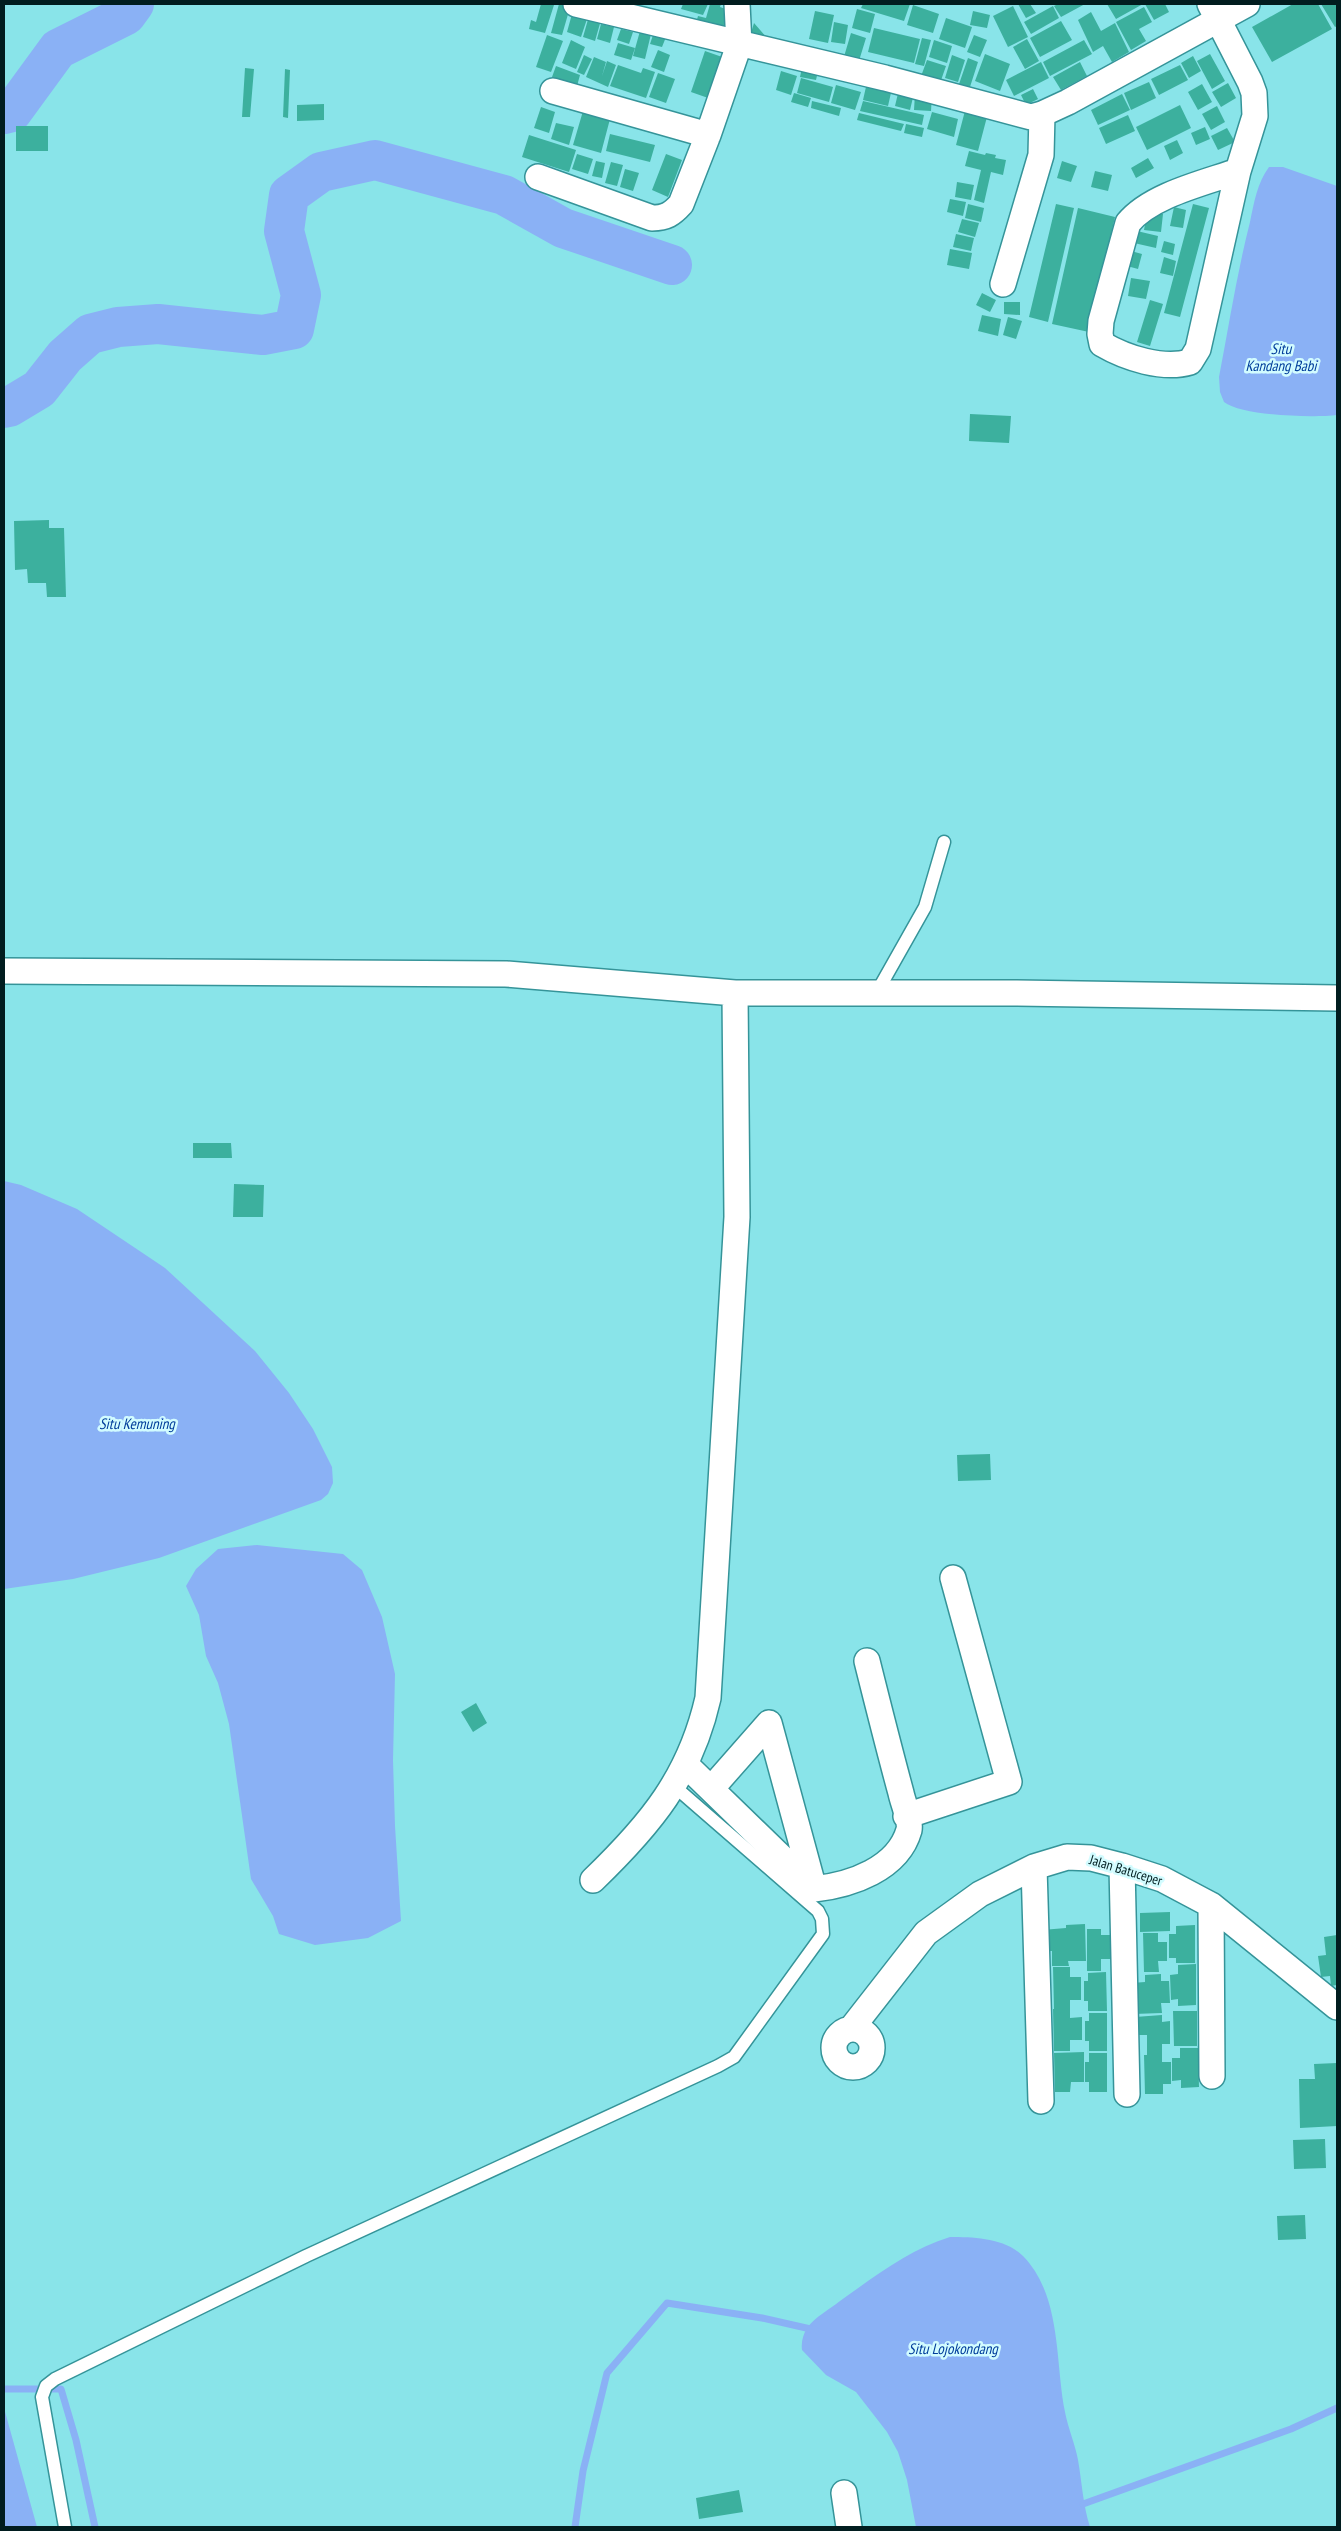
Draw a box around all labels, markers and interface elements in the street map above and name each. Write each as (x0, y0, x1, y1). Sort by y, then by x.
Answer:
water label: Situ Kandang Babi (1245, 339, 1318, 375)
water label: Situ Kemuning (99, 1414, 176, 1433)
street label: Jalan Batuceper (1086, 1850, 1165, 1890)
water label: Situ Lojokondang (908, 2339, 999, 2358)

